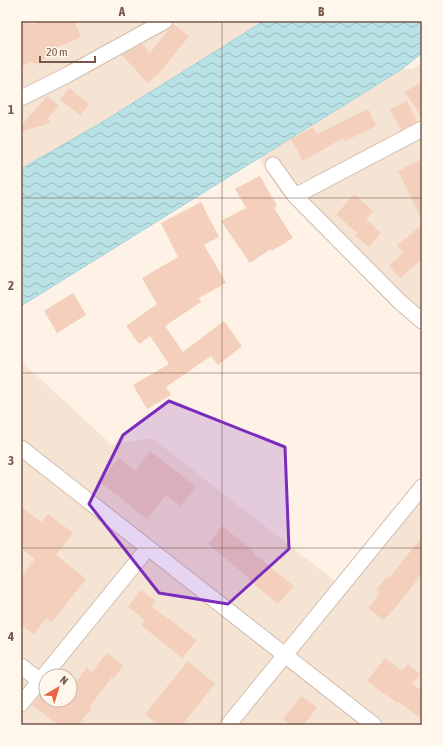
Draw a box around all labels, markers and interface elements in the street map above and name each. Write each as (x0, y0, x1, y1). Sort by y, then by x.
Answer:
text: A (118, 4, 126, 19)
text: B (318, 4, 325, 19)
scale bar (40, 38, 95, 64)
text: 20 m (46, 45, 68, 59)
text: 1 (8, 102, 14, 117)
text: 2 (8, 278, 14, 293)
text: 3 (8, 453, 14, 468)
text: 4 (7, 629, 14, 644)
north arrow (38, 668, 78, 708)
text: N (58, 673, 70, 687)

